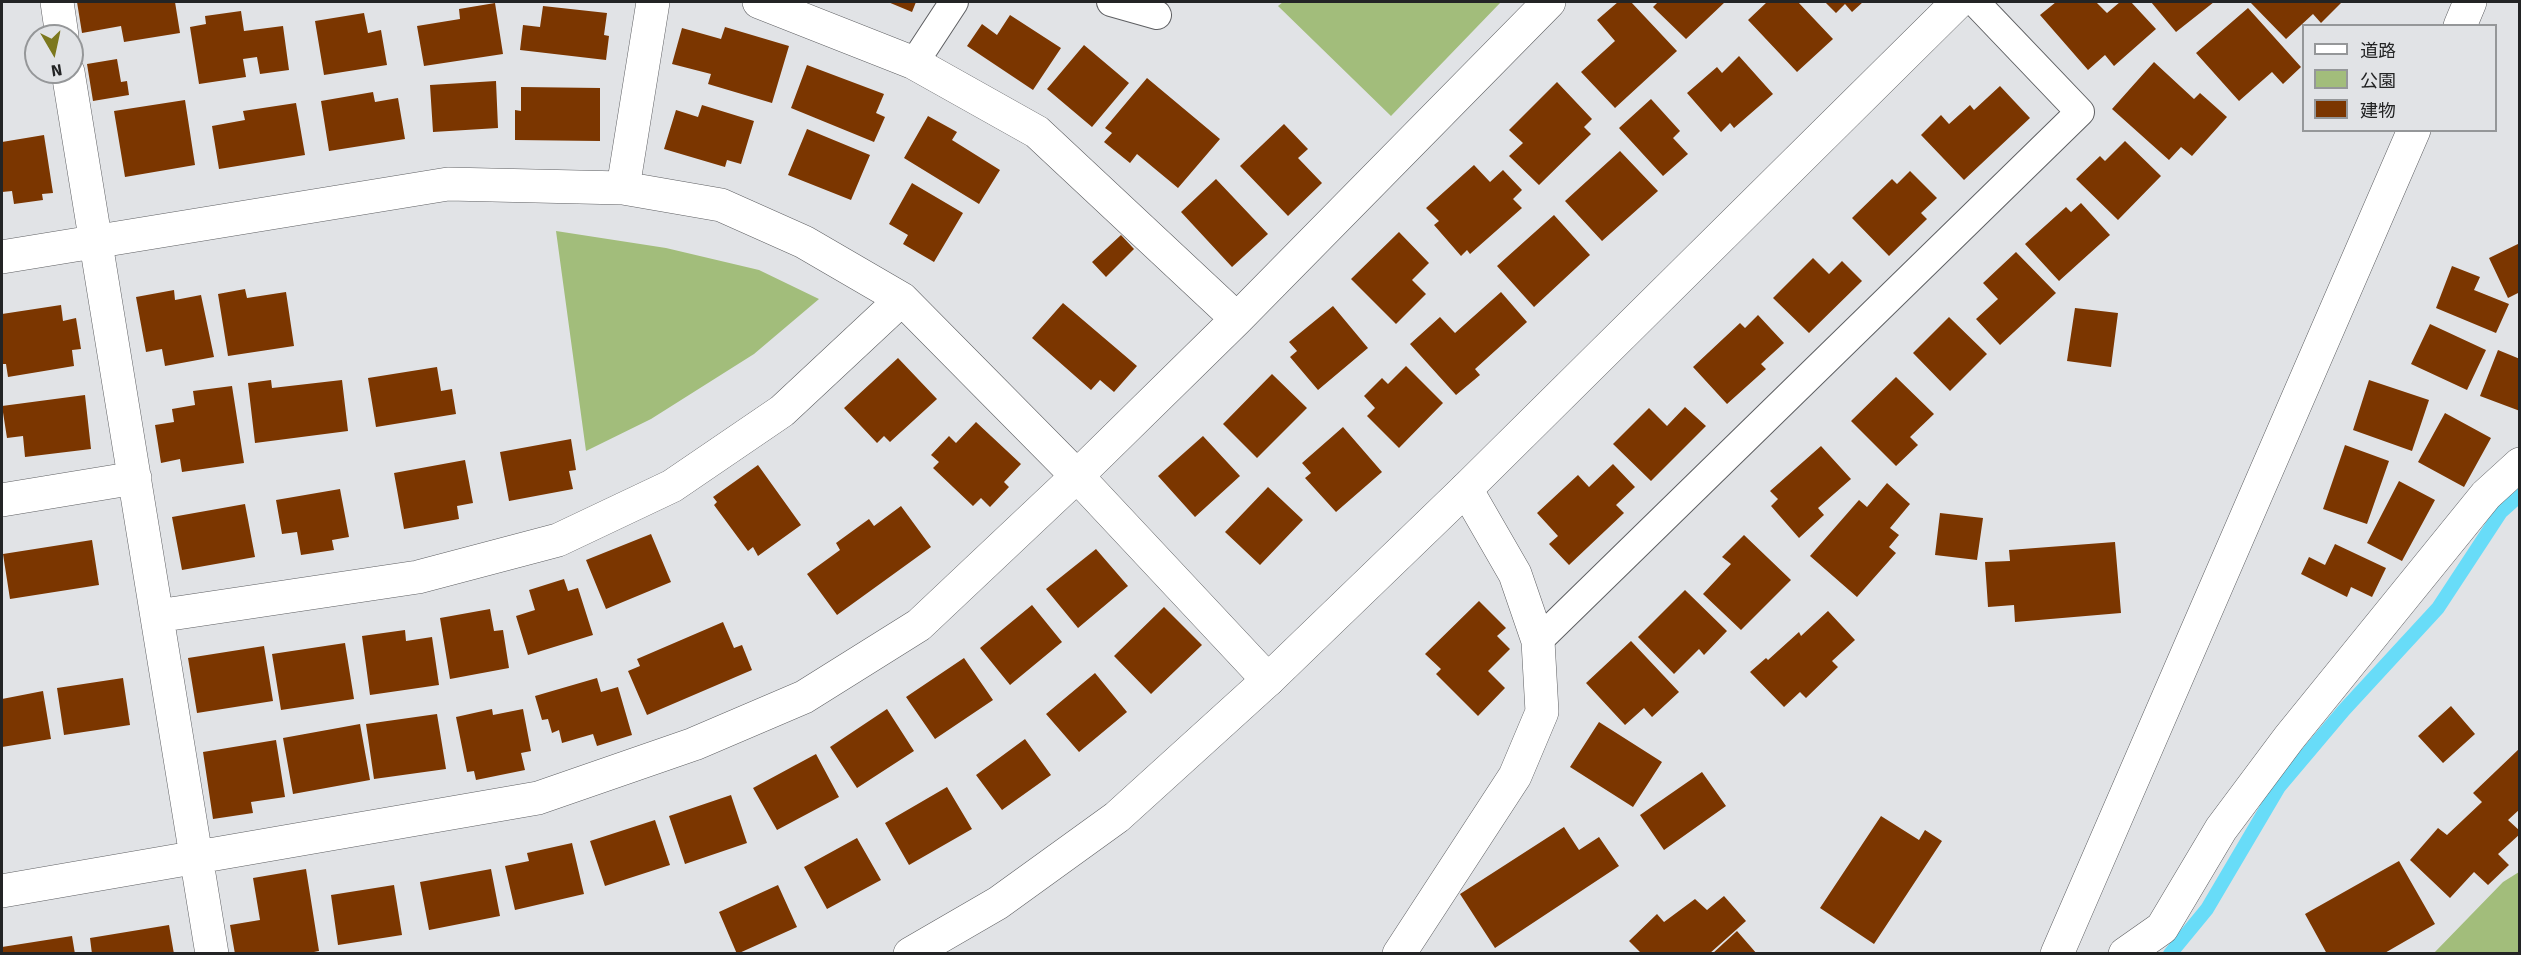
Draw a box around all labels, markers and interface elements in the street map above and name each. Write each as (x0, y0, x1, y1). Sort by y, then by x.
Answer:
north arrow (24, 24, 84, 84)
legend (2302, 24, 2497, 132)
text: 道路 (2360, 40, 2396, 62)
text: N (49, 59, 64, 81)
text: 公園 (2360, 70, 2396, 92)
text: 建物 (2360, 100, 2396, 122)

